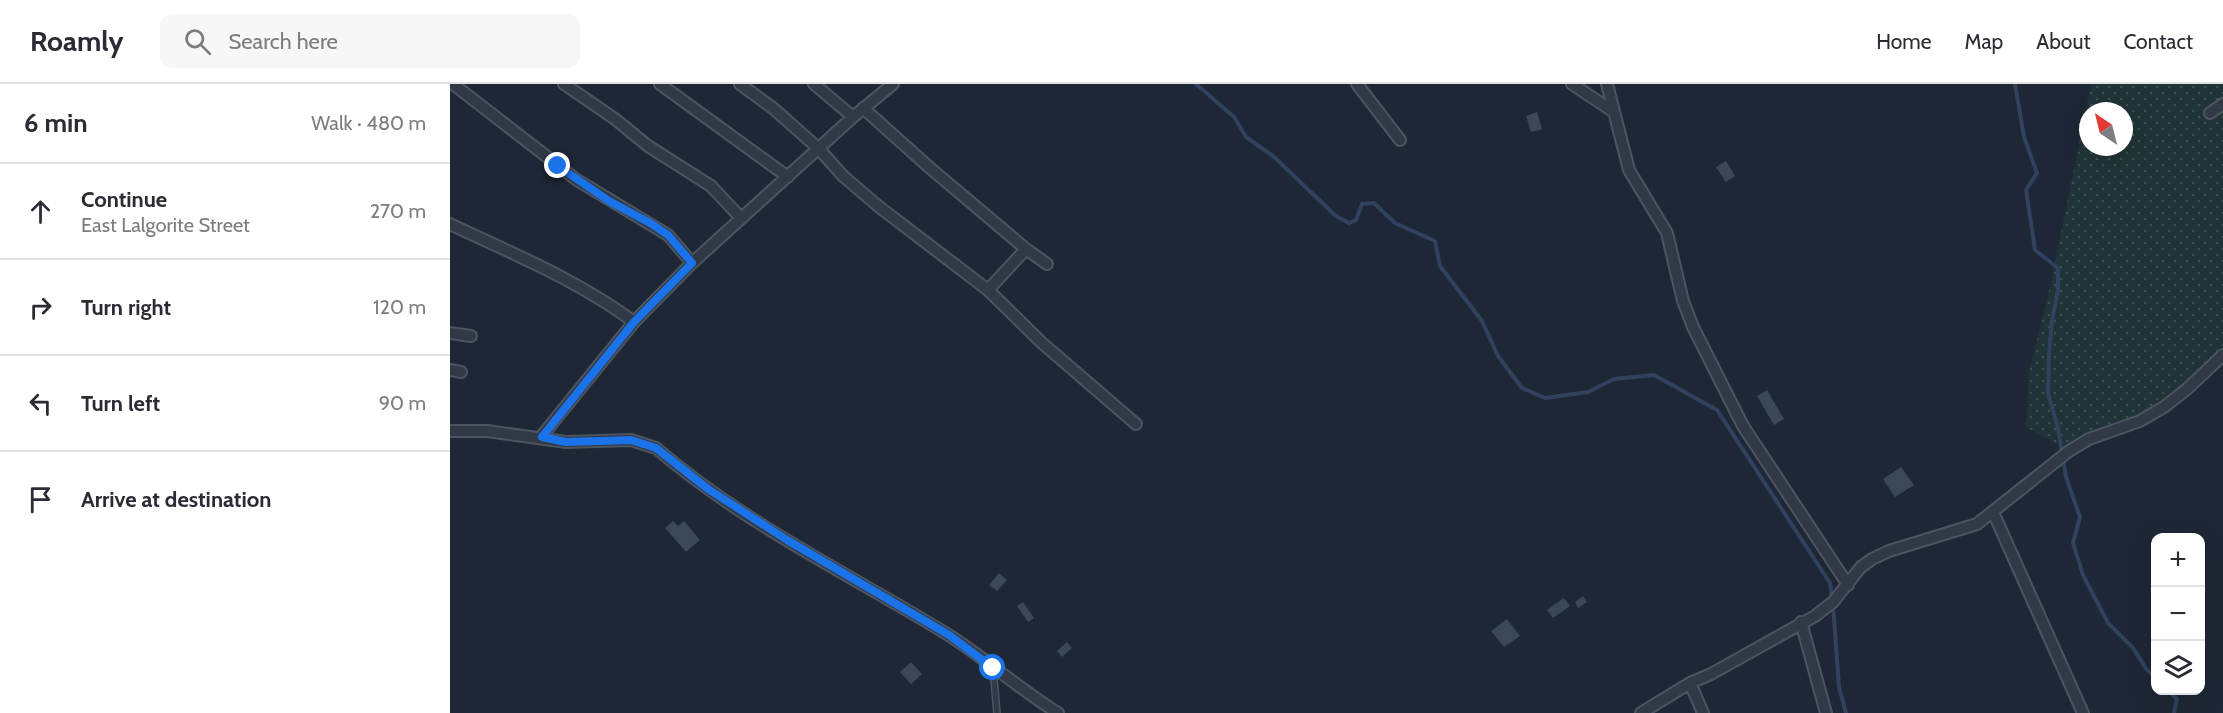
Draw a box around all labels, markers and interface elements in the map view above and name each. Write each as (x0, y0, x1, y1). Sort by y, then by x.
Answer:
search box (160, 14, 580, 68)
text: Roamly (30, 24, 124, 58)
icon: search (181, 25, 214, 58)
text: Search here (229, 28, 338, 55)
text: Home (1876, 29, 1932, 54)
text: Map (1965, 29, 2003, 54)
text: About (2036, 29, 2090, 54)
text: Contact (2123, 29, 2193, 54)
north arrow (2079, 102, 2133, 156)
text: 6 min (24, 107, 88, 139)
text: Walk · 480 m (311, 111, 426, 135)
route end (544, 152, 570, 178)
text: Continue (81, 186, 167, 213)
icon: ahead (24, 195, 57, 228)
text: 270 m (370, 199, 426, 223)
text: East Lalgorite Street (81, 213, 250, 237)
icon: right (24, 291, 57, 324)
text: Turn right (81, 294, 171, 321)
text: 120 m (373, 295, 426, 319)
icon: left (24, 387, 57, 420)
text: Turn left (81, 390, 160, 417)
text: 90 m (379, 391, 426, 415)
icon: arrive (24, 483, 57, 516)
text: Arrive at destination (81, 486, 271, 513)
map controls (2151, 533, 2205, 695)
button: + (2151, 533, 2205, 587)
button: − (2151, 587, 2205, 641)
button: layers (2151, 641, 2205, 695)
route start (979, 654, 1005, 680)

